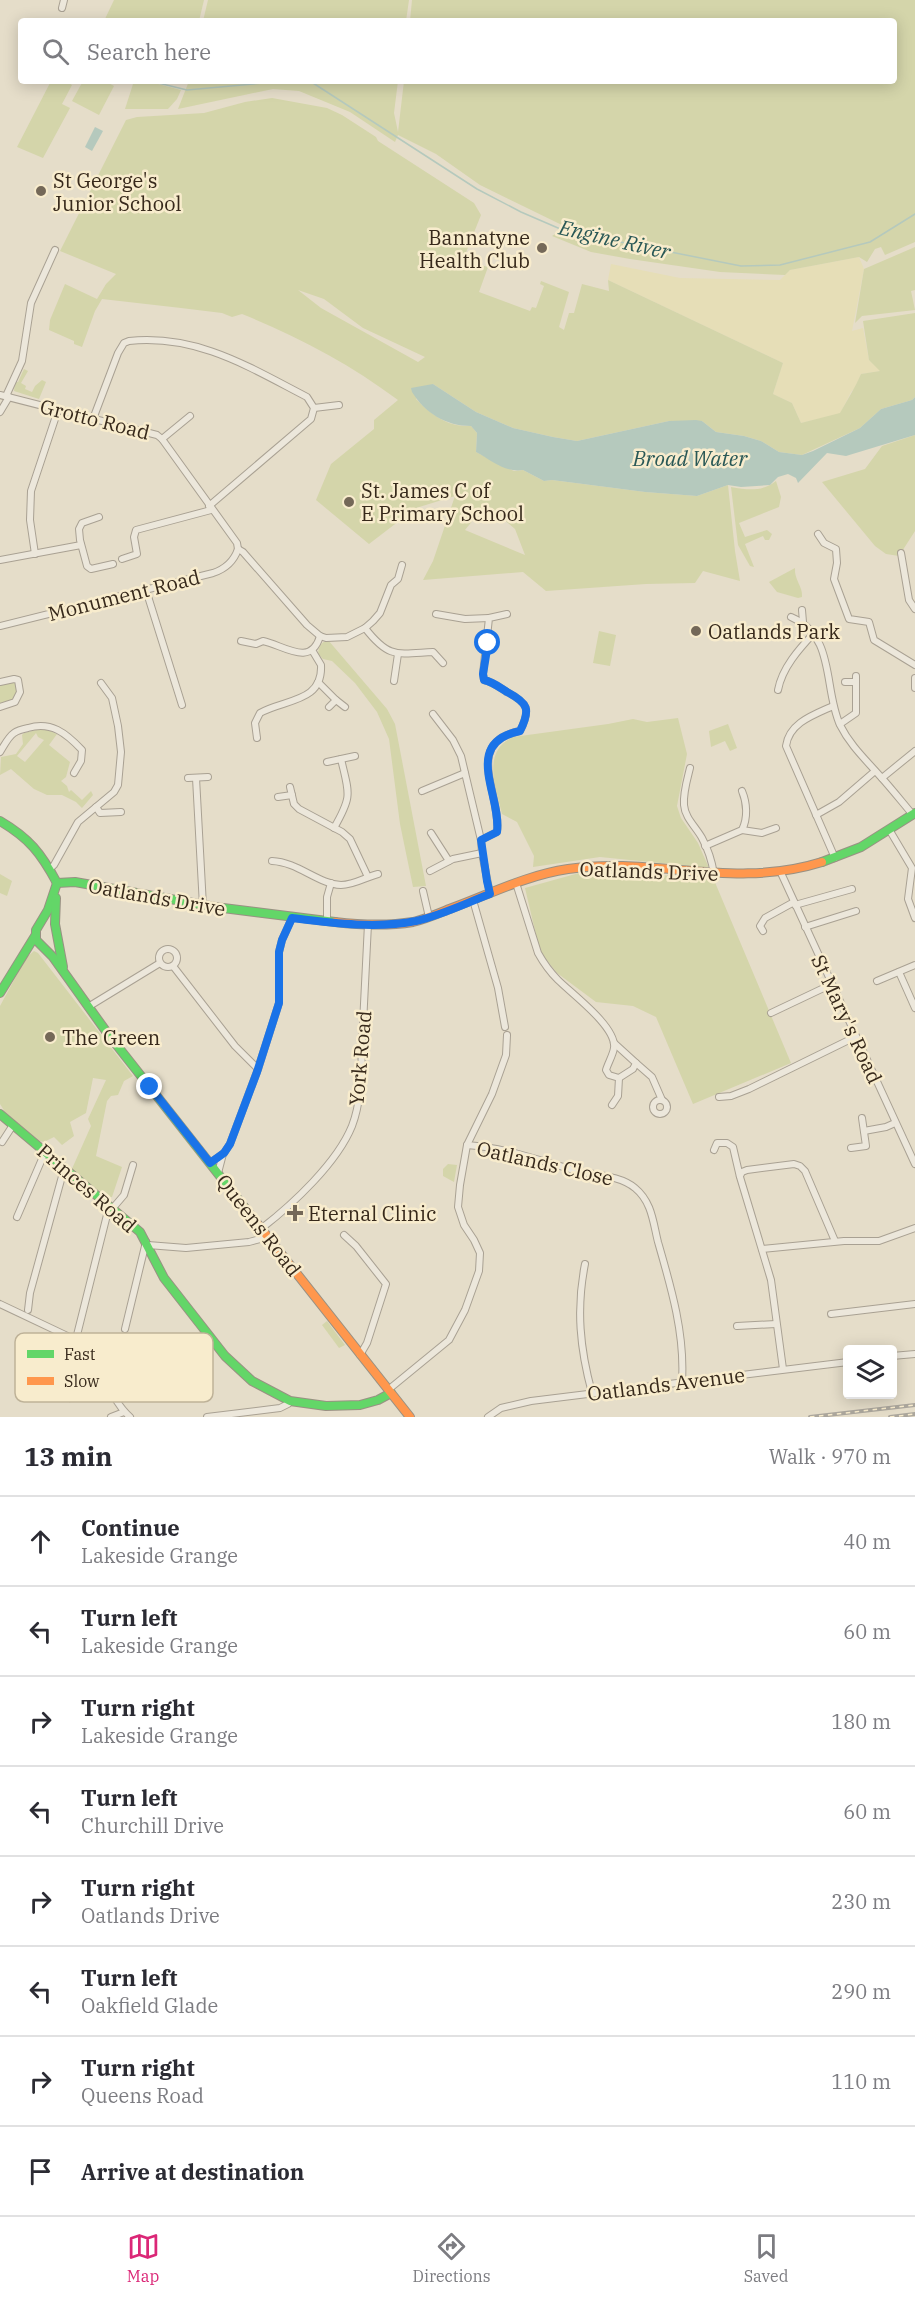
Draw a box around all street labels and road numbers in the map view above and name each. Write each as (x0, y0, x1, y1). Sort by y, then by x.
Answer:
street label: Grotto Road (37, 392, 153, 446)
street label: Monument Road (45, 563, 203, 627)
street label: Oatlands Drive (579, 855, 719, 887)
street label: Oatlands Drive (86, 872, 228, 922)
street label: St Mary's Road (805, 950, 889, 1088)
street label: York Road (342, 1009, 378, 1107)
street label: Oatlands Close (474, 1134, 616, 1192)
street label: Princes Road (32, 1137, 142, 1239)
street label: Queens Road (210, 1168, 308, 1282)
street label: Oatlands Avenue (586, 1361, 746, 1407)

